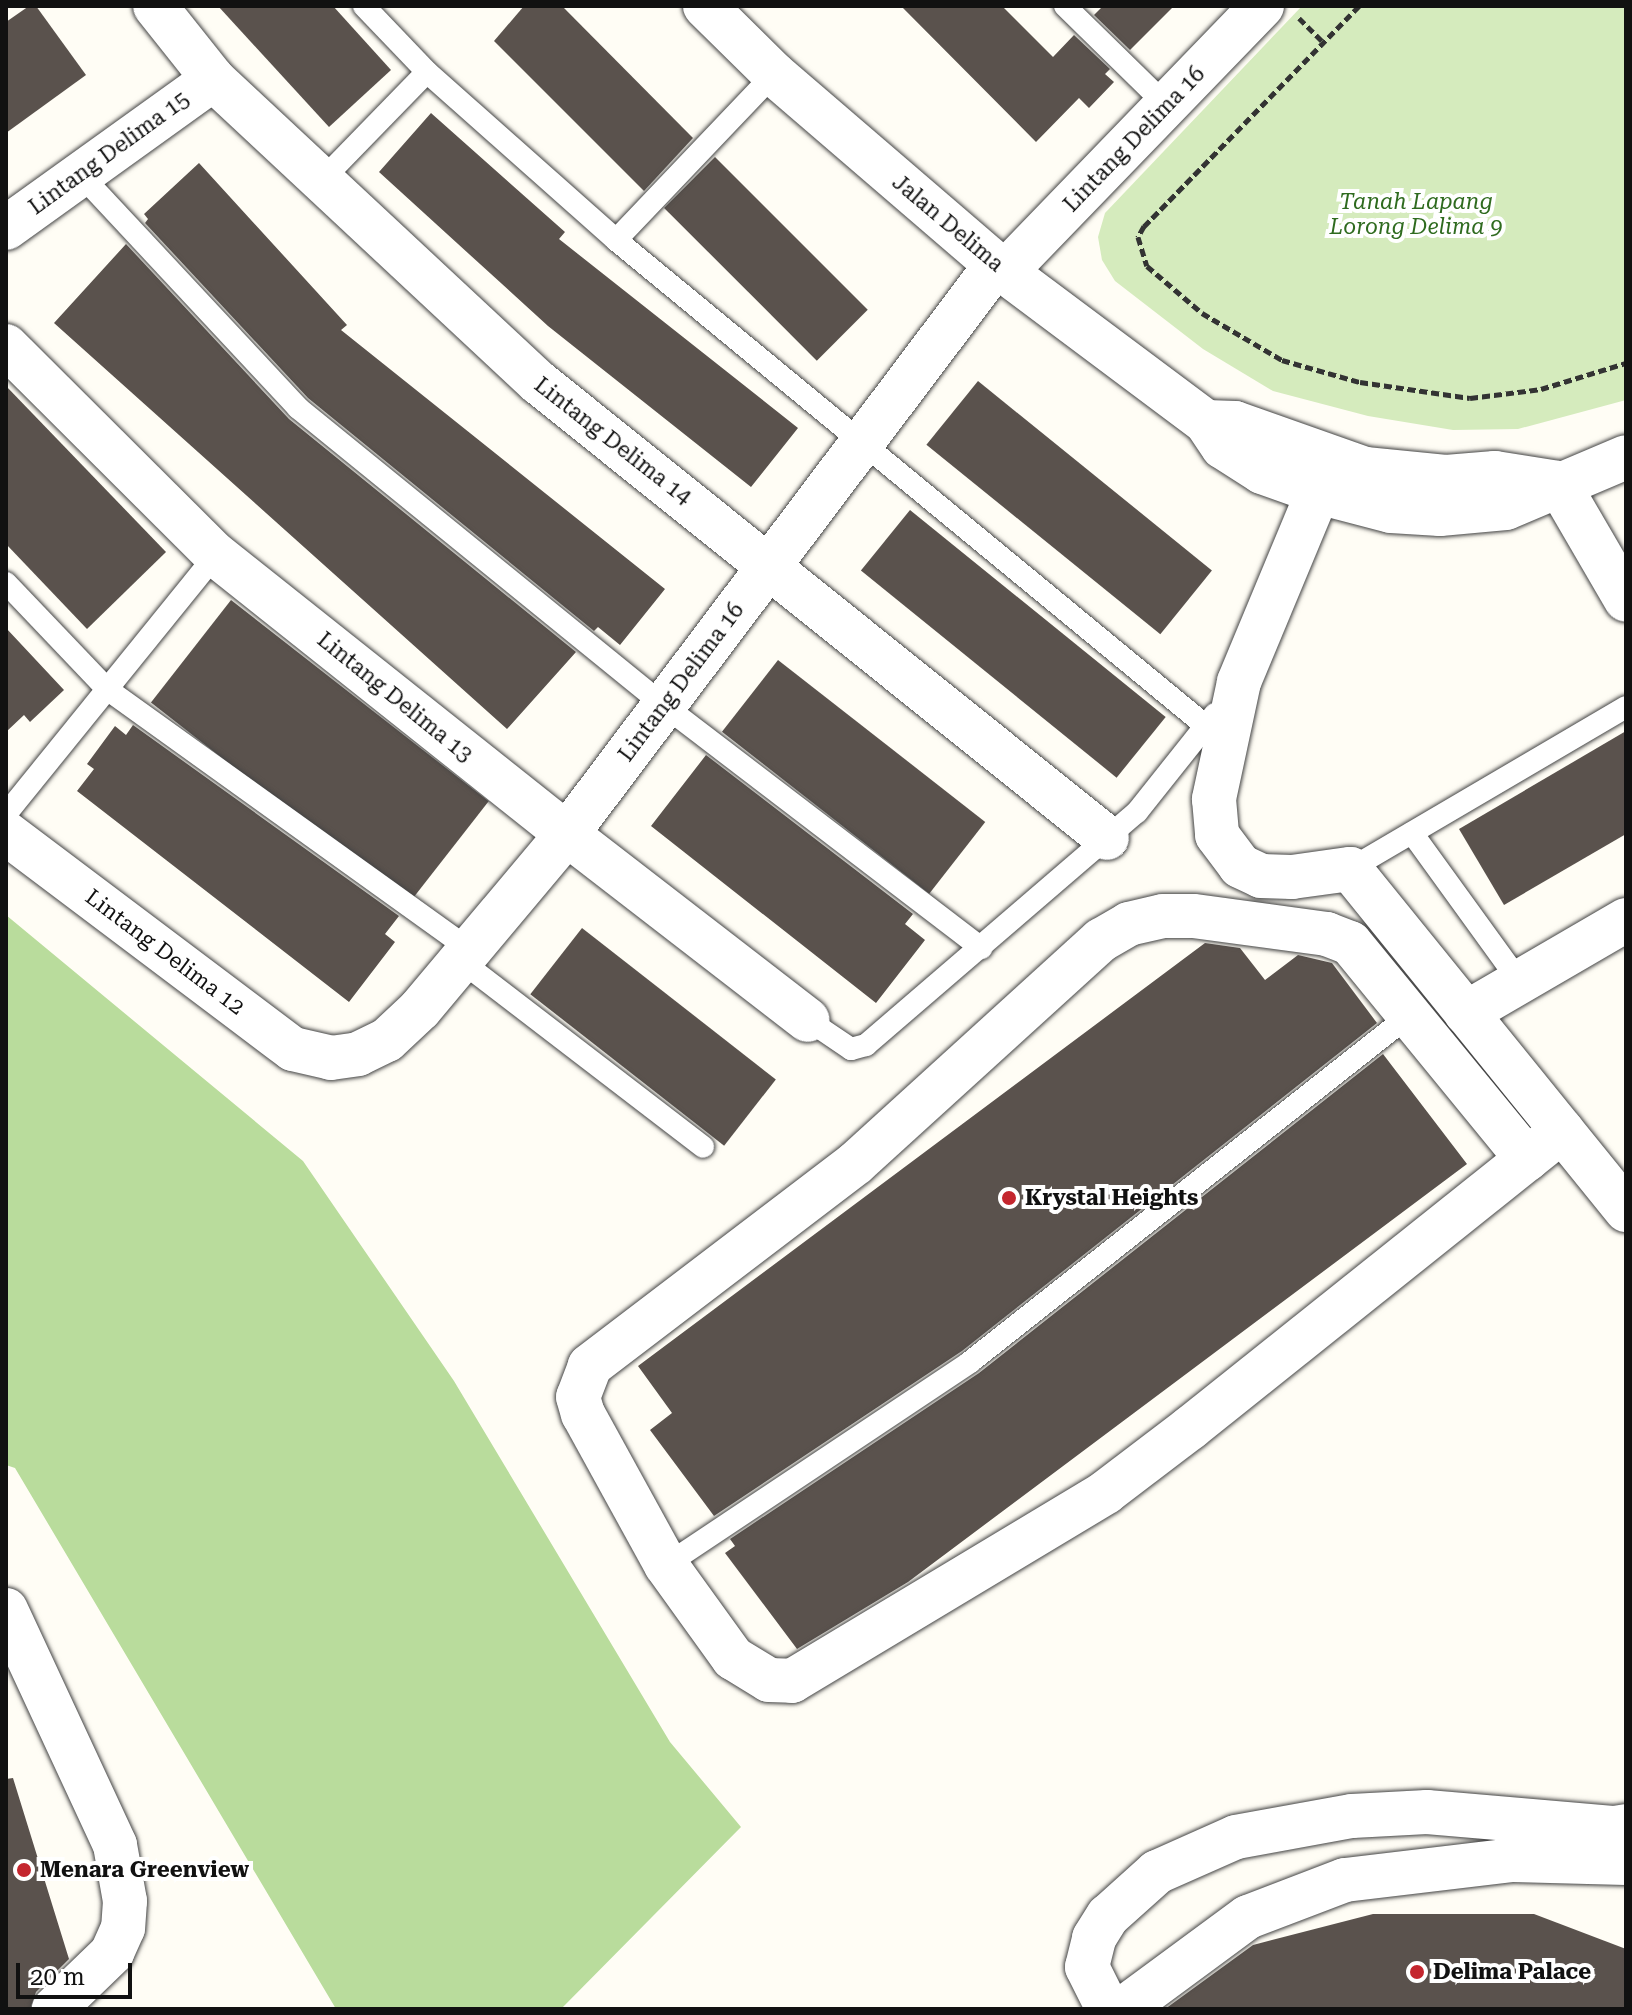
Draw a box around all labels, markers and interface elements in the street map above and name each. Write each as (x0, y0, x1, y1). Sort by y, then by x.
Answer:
street label: Lintang Delima 16 (1058, 61, 1210, 217)
street label: Lintang Delima 15 (24, 86, 194, 220)
street label: Jalan Delima (887, 169, 1009, 277)
park label: Tanah Lapang Lorong Delima 9 (1330, 188, 1502, 240)
street label: Lintang Delima 14 (529, 371, 697, 511)
street label: Lintang Delima 16 (613, 597, 749, 767)
street label: Lintang Delima 13 (312, 626, 478, 768)
street label: Lintang Delima 12 (80, 884, 250, 1020)
place label: Krystal Heights (1025, 1185, 1198, 1211)
marker: Krystal Heights (1000, 1189, 1018, 1207)
place label: Menara Greenview (40, 1857, 249, 1883)
marker: Menara Greenview (15, 1861, 33, 1879)
scale bar (20, 1947, 136, 1997)
place label: Delima Palace (1433, 1959, 1591, 1985)
text: 20 m (30, 1963, 85, 1991)
marker: Delima Palace (1408, 1963, 1426, 1981)

